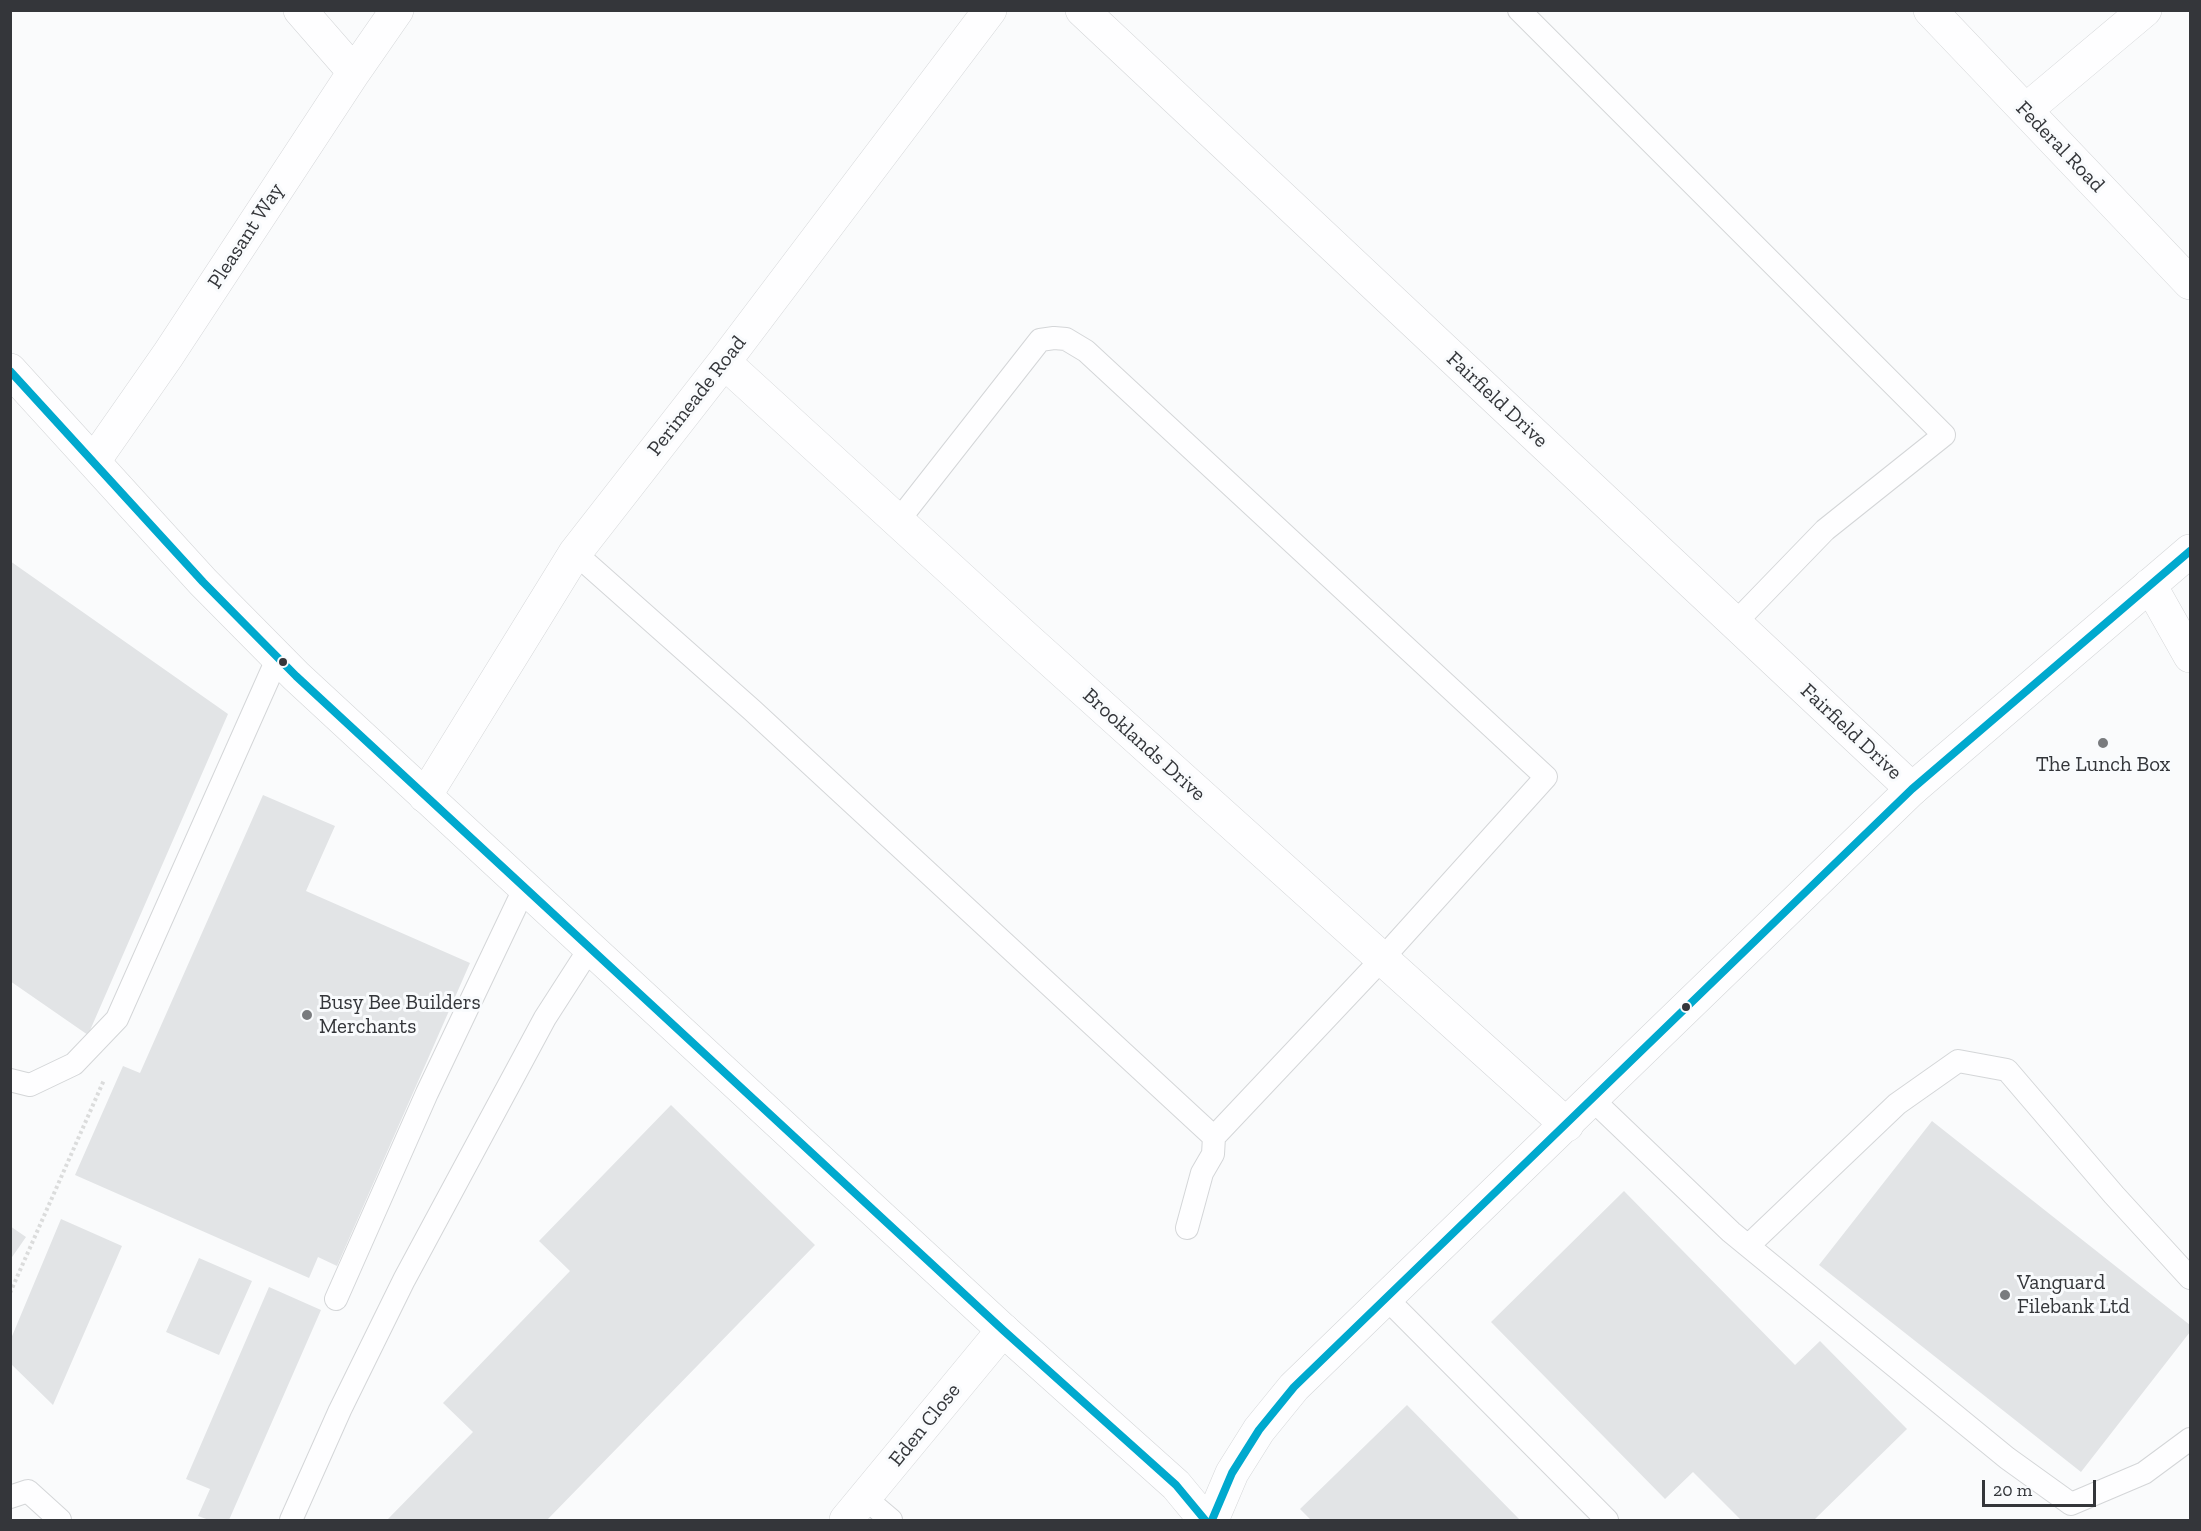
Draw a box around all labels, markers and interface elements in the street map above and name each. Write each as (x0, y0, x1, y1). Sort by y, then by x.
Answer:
street label: Federal Road (2010, 96, 2110, 198)
street label: Pleasant Way (203, 179, 289, 293)
street label: Perimeade Road (642, 331, 752, 461)
street label: Fairfield Drive (1441, 347, 1553, 453)
unlabelled marker (277, 656, 289, 668)
street label: Fairfield Drive (1795, 679, 1907, 785)
street label: Brooklands Drive (1077, 683, 1211, 807)
marker: The Lunch Box (2096, 736, 2110, 750)
place label: The Lunch Box (2036, 752, 2170, 778)
place label: Busy Bee Builders Merchants (319, 990, 481, 1040)
unlabelled marker (1680, 1001, 1692, 1013)
marker: Busy Bee Builders Merchants (300, 1008, 314, 1022)
place label: Vanguard Filebank Ltd (2017, 1270, 2130, 1320)
marker: Vanguard Filebank Ltd (1998, 1288, 2012, 1302)
street label: Eden Close (884, 1378, 966, 1472)
scale bar (1985, 1468, 2099, 1506)
text: 20 m (1993, 1479, 2032, 1501)

